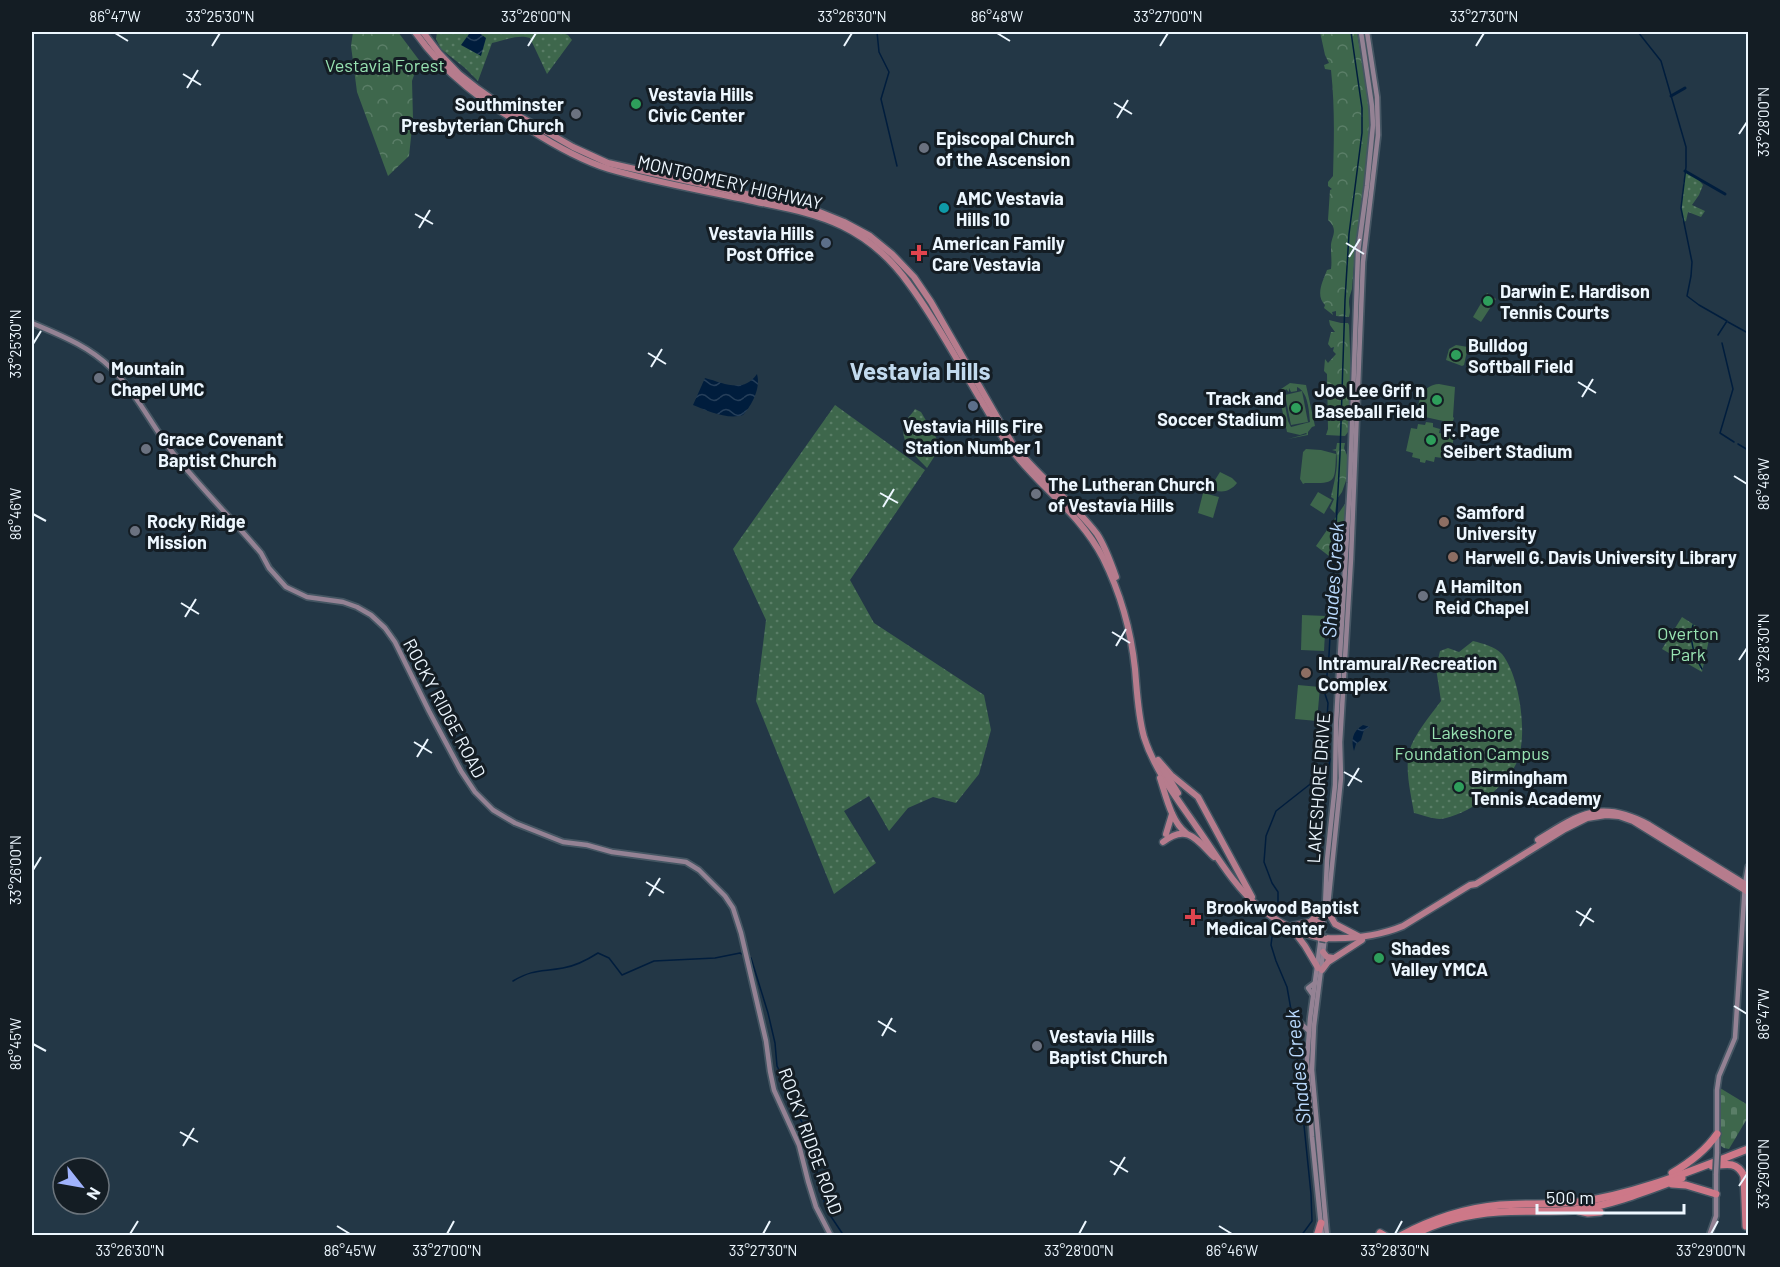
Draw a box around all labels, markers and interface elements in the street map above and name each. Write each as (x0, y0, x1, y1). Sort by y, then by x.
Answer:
text: 86°47'W (89, 7, 141, 25)
text: 33°25'30"N (185, 7, 255, 25)
text: 33°26'00"N (501, 7, 571, 25)
text: 33°26'30"N (817, 7, 887, 25)
text: 86°48'W (971, 7, 1023, 25)
text: 33°27'00"N (1133, 7, 1203, 25)
text: 33°27'30"N (1450, 7, 1518, 25)
park label: Vestavia Forest (325, 54, 445, 76)
place label: Vestavia Hills Civic Center (648, 83, 754, 126)
text: 33°28'00"N (1754, 87, 1772, 157)
place label: Southminster Presbyterian Church (401, 93, 564, 136)
marker: Vestavia Hills Civic Center (629, 97, 643, 111)
marker: Southminster Presbyterian Church (569, 107, 583, 121)
place label: Episcopal Church of the Ascension (936, 127, 1074, 170)
marker: Episcopal Church of the Ascension (917, 141, 931, 155)
street label: MONTGOMERY HIGHWAY (635, 150, 825, 214)
place label: AMC Vestavia Hills 10 (956, 187, 1064, 230)
marker: AMC Vestavia Hills 10 (937, 201, 951, 215)
place label: Vestavia Hills Post Office (708, 222, 814, 265)
place label: American Family Care Vestavia (932, 232, 1065, 275)
marker: Vestavia Hills Post Office (819, 236, 833, 250)
marker: American Family Care Vestavia (910, 244, 928, 262)
place label: Darwin E. Hardison Tennis Courts (1500, 280, 1650, 323)
marker: Darwin E. Hardison Tennis Courts (1481, 294, 1495, 308)
text: 33°25'30"N (6, 309, 24, 379)
place label: Bulldog Softball Field (1468, 334, 1573, 377)
marker: Bulldog Softball Field (1449, 348, 1463, 362)
district label: Vestavia Hills (850, 356, 990, 385)
place label: Mountain Chapel UMC (111, 357, 204, 400)
marker: Mountain Chapel UMC (92, 371, 106, 385)
place label: Joe Lee Grif n Baseball Field (1314, 379, 1425, 422)
place label: Track and Soccer Stadium (1157, 387, 1284, 430)
marker: Joe Lee Grif n Baseball Field (1430, 393, 1444, 407)
marker: Vestavia Hills Fire Station Number 1 (966, 399, 980, 413)
marker: Track and Soccer Stadium (1289, 401, 1303, 415)
place label: Vestavia Hills Fire Station Number 1 (903, 415, 1043, 458)
place label: F. Page Seibert Stadium (1443, 419, 1572, 462)
place label: Grace Covenant Baptist Church (158, 428, 284, 471)
marker: F. Page Seibert Stadium (1424, 433, 1438, 447)
marker: Grace Covenant Baptist Church (139, 442, 153, 456)
text: 86°48'W (1754, 458, 1772, 510)
place label: The Lutheran Church of Vestavia Hills (1048, 473, 1215, 516)
marker: The Lutheran Church of Vestavia Hills (1029, 487, 1043, 501)
text: 86°46'W (6, 488, 24, 540)
place label: Samford University (1456, 501, 1537, 544)
place label: Rocky Ridge Mission (147, 510, 246, 553)
marker: Samford University (1437, 515, 1451, 529)
water label: Shades Creek (1316, 521, 1348, 638)
marker: Rocky Ridge Mission (128, 524, 142, 538)
place label: Harwell G. Davis University Library (1465, 546, 1737, 568)
marker: Harwell G. Davis University Library (1446, 550, 1460, 564)
place label: A Hamilton Reid Chapel (1435, 575, 1529, 618)
marker: A Hamilton Reid Chapel (1416, 589, 1430, 603)
text: 33°28'30"N (1754, 613, 1772, 683)
park label: Overton Park (1657, 622, 1719, 665)
street label: ROCKY RIDGE ROAD (399, 635, 491, 781)
place label: Intramural/Recreation Complex (1318, 652, 1497, 695)
marker: Intramural/Recreation Complex (1299, 666, 1313, 680)
street label: LAKESHORE DRIVE (1302, 712, 1334, 864)
park label: Lakeshore Foundation Campus (1395, 721, 1549, 764)
place label: Birmingham Tennis Academy (1471, 766, 1601, 809)
marker: Birmingham Tennis Academy (1452, 780, 1466, 794)
text: 33°26'00"N (6, 835, 24, 905)
place label: Brookwood Baptist Medical Center (1206, 896, 1359, 939)
marker: Brookwood Baptist Medical Center (1184, 908, 1202, 926)
place label: Shades Valley YMCA (1391, 937, 1488, 980)
marker: Shades Valley YMCA (1372, 951, 1386, 965)
text: 86°47'W (1754, 988, 1772, 1040)
water label: Shades Creek (1279, 1008, 1315, 1126)
text: 86°45'W (6, 1018, 24, 1070)
place label: Vestavia Hills Baptist Church (1049, 1025, 1168, 1068)
marker: Vestavia Hills Baptist Church (1030, 1039, 1044, 1053)
street label: ROCKY RIDGE ROAD (774, 1065, 848, 1217)
text: 33°29'00"N (1754, 1139, 1772, 1209)
north arrow (51, 1156, 111, 1216)
scale bar (1537, 1177, 1684, 1215)
text: N (83, 1185, 105, 1203)
text: 500 m (1546, 1186, 1594, 1208)
text: 33°26'30"N (95, 1241, 165, 1259)
text: 86°45'W (324, 1241, 376, 1259)
text: 33°27'00"N (412, 1241, 482, 1259)
text: 33°27'30"N (729, 1241, 797, 1259)
text: 33°28'00"N (1044, 1241, 1114, 1259)
text: 86°46'W (1206, 1241, 1258, 1259)
text: 33°28'30"N (1360, 1241, 1430, 1259)
text: 33°29'00"N (1676, 1241, 1746, 1259)

